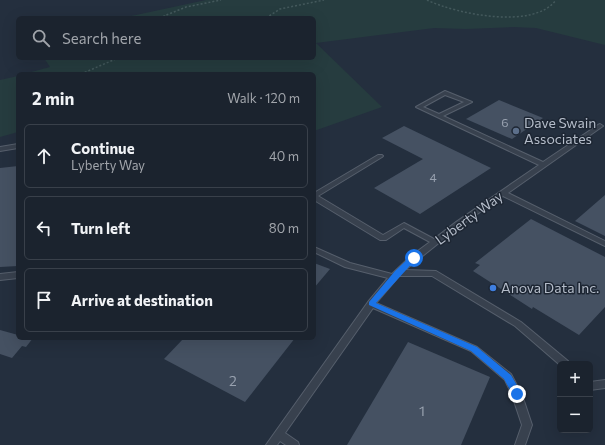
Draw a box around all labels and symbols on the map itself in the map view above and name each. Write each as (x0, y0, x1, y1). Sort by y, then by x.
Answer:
place label: Dave Swain Associates (524, 114, 596, 147)
house number: 6 (501, 115, 509, 129)
marker: Dave Swain Associates (511, 126, 521, 136)
house number: 4 (429, 170, 437, 184)
street label: Lyberty Way (431, 187, 506, 248)
route start (405, 249, 423, 267)
place label: Anova Data Inc. (501, 279, 599, 296)
marker: Anova Data Inc. (488, 283, 498, 293)
house number: 2 (229, 372, 237, 389)
route end (508, 385, 526, 403)
house number: 1 (419, 402, 425, 419)

